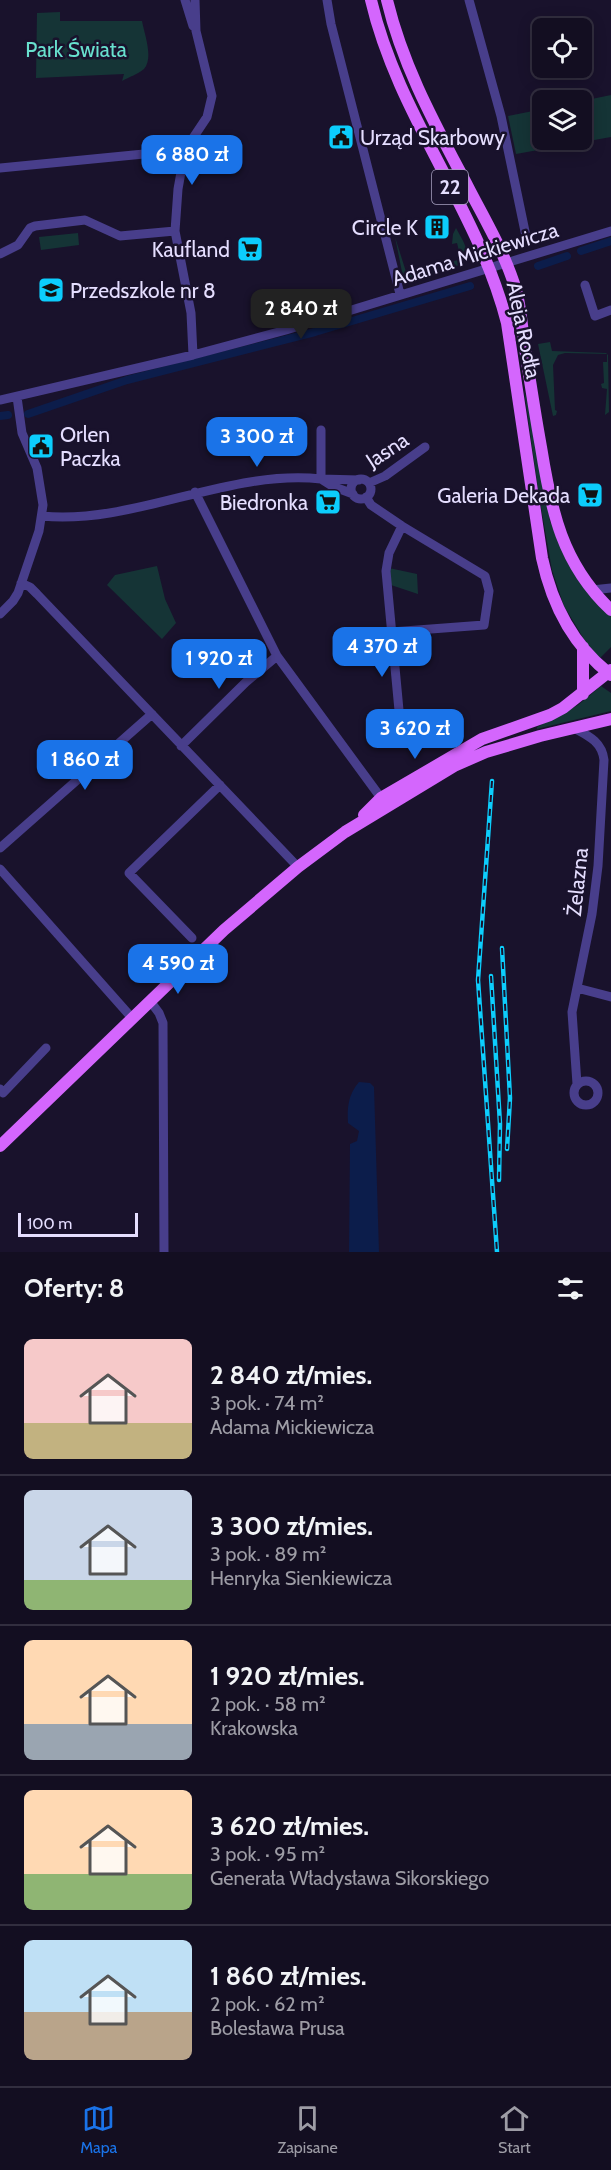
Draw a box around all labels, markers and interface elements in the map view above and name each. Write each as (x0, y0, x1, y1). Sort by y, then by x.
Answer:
map controls (532, 18, 592, 150)
button: locate (532, 18, 592, 78)
park label: Park Świata (25, 37, 127, 62)
button: layers (532, 90, 592, 150)
public building icon: Urząd Skarbowy (326, 122, 356, 152)
place label: Urząd Skarbowy (360, 125, 505, 150)
pin: 6 880 zł (130, 135, 254, 186)
text: 6 880 zł (155, 142, 229, 166)
road number: 22 (432, 170, 468, 204)
building icon: Circle K (422, 212, 452, 242)
place label: Circle K (352, 215, 418, 240)
street label: Adama Mickiewicza (389, 217, 561, 291)
supermarket icon: Kaufland (235, 234, 265, 264)
place label: Kaufland (152, 237, 230, 262)
school or university icon: Przedszkole nr 8 (36, 275, 66, 305)
place label: Przedszkole nr 8 (70, 278, 216, 303)
street label: Aleja Rodła (501, 279, 546, 381)
pin: 2 840 zł (239, 289, 363, 340)
text: 2 840 zł (265, 296, 337, 320)
pin: 3 300 zł (195, 417, 319, 468)
place label: Orlen Paczka (60, 422, 121, 471)
text: 3 300 zł (220, 424, 294, 448)
street label: Jasna (360, 427, 413, 473)
public building icon: Orlen Paczka (26, 431, 56, 461)
supermarket icon: Galeria Dekada (575, 480, 605, 510)
place label: Galeria Dekada (437, 483, 570, 508)
supermarket icon: Biedronka (313, 487, 343, 517)
place label: Biedronka (220, 490, 308, 515)
pin: 4 370 zł (320, 627, 444, 678)
text: 4 370 zł (347, 634, 417, 658)
pin: 1 920 zł (157, 639, 281, 690)
text: 1 920 zł (186, 646, 252, 670)
pin: 3 620 zł (353, 709, 477, 760)
text: 3 620 zł (380, 716, 450, 740)
pin: 1 860 zł (23, 740, 147, 791)
text: 1 860 zł (51, 747, 119, 771)
street label: Żelazna (561, 846, 593, 918)
pin: 4 590 zł (116, 944, 240, 995)
text: 4 590 zł (142, 951, 214, 975)
scale bar (18, 1210, 138, 1238)
text: 100 m (27, 1214, 72, 1233)
text: Oferty: 8 (24, 1272, 125, 1304)
icon: filters (554, 1272, 587, 1305)
text: 2 840 zł/mies. (210, 1359, 372, 1391)
icon: home (72, 1363, 144, 1435)
text: 3 pok. · 74 m² (210, 1391, 324, 1415)
text: Adama Mickiewicza (210, 1415, 374, 1439)
text: 3 300 zł/mies. (210, 1510, 373, 1542)
icon: home (72, 1514, 144, 1586)
text: 3 pok. · 89 m² (210, 1542, 327, 1566)
text: Henryka Sienkiewicza (210, 1566, 392, 1590)
text: 1 920 zł/mies. (210, 1660, 365, 1692)
icon: home (72, 1664, 144, 1736)
text: 2 pok. · 58 m² (210, 1692, 326, 1716)
text: Krakowska (210, 1716, 298, 1740)
text: 3 620 zł/mies. (210, 1810, 369, 1842)
icon: home (72, 1814, 144, 1886)
text: 3 pok. · 95 m² (210, 1842, 325, 1866)
text: Generała Władysława Sikorskiego (210, 1866, 489, 1890)
text: 1 860 zł/mies. (210, 1960, 367, 1992)
icon: home (72, 1964, 144, 2036)
text: 2 pok. · 62 m² (210, 1992, 325, 2016)
text: Bolesława Prusa (210, 2016, 345, 2040)
tab: Mapa (80, 2102, 117, 2157)
tab: Zapisane (278, 2102, 338, 2157)
tab: Start (498, 2102, 531, 2157)

